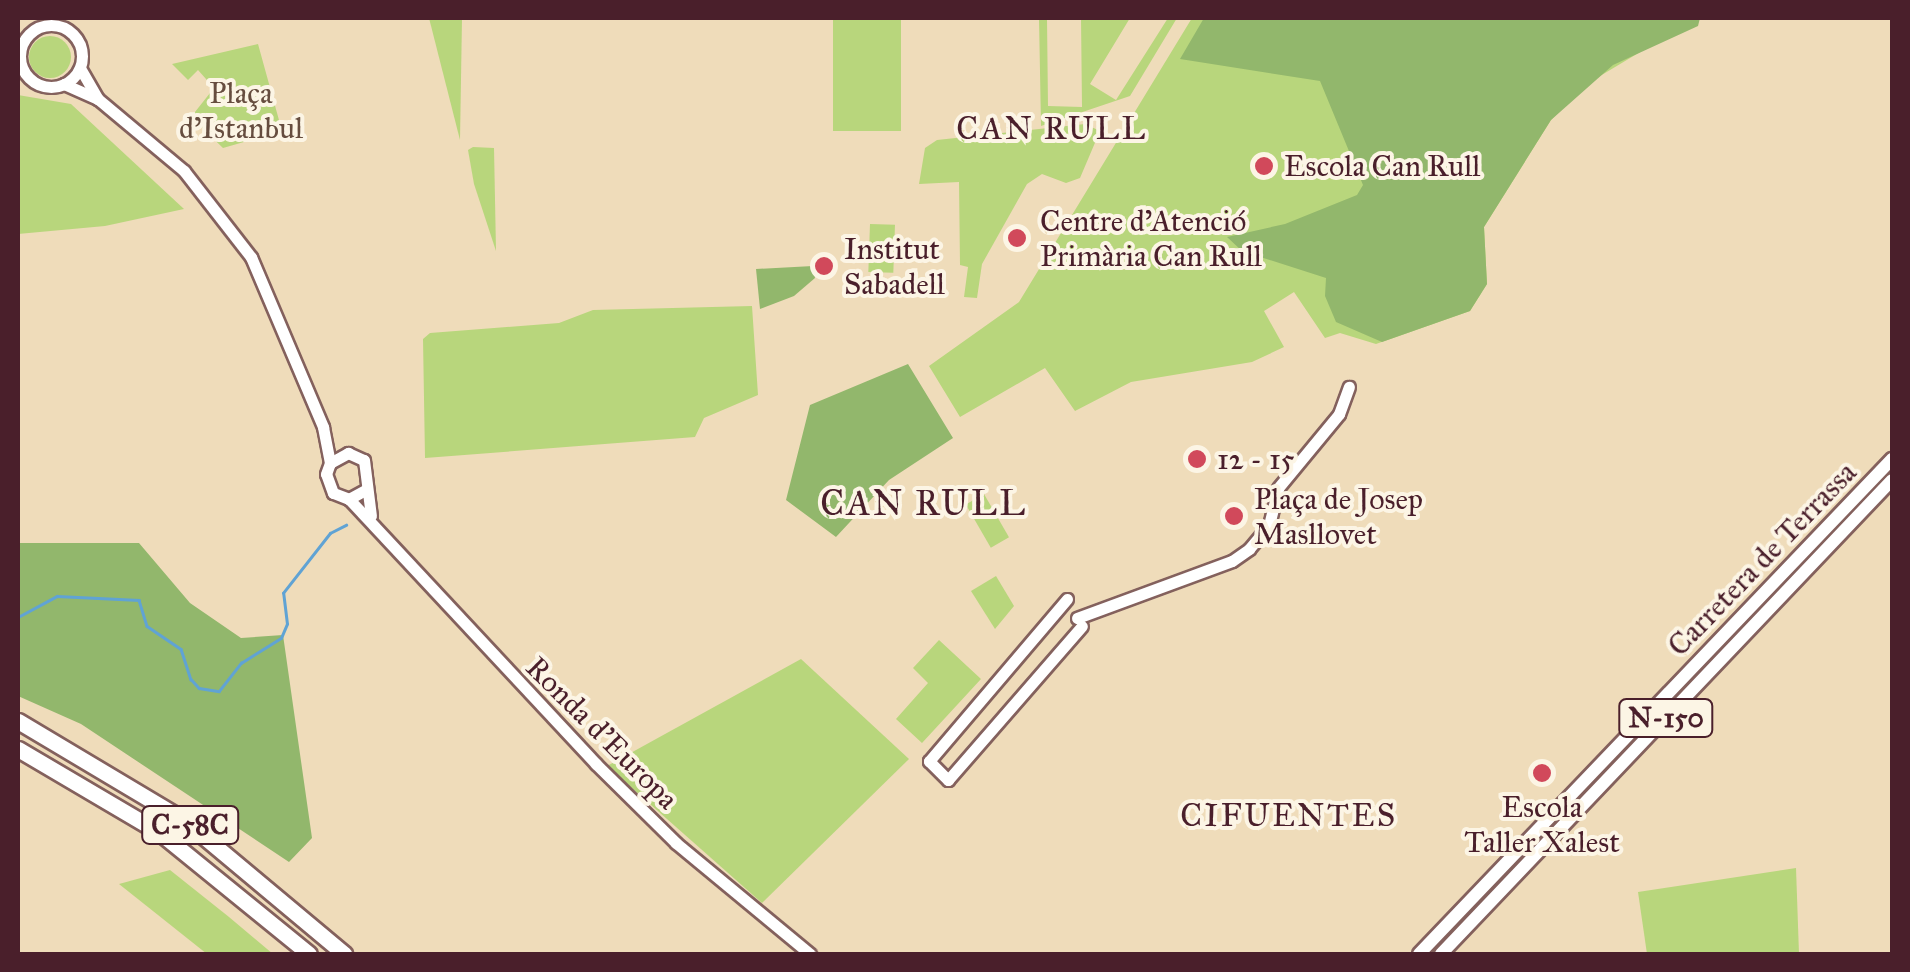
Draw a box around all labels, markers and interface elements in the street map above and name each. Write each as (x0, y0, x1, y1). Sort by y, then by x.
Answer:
park label: Plaça d'Istanbul (179, 75, 303, 146)
district label: CAN RULL (956, 110, 1148, 148)
place label: Escola Can Rull (1284, 148, 1480, 184)
marker: Escola Can Rull (1253, 155, 1275, 177)
place label: Centre d'Atenció Primària Can Rull (1040, 203, 1262, 274)
marker: Centre d'Atenció Primària Can Rull (1004, 225, 1030, 251)
place label: Institut Sabadell (844, 231, 945, 302)
marker: Institut Sabadell (813, 255, 835, 277)
place label: 12 - 15 (1217, 441, 1294, 477)
marker: 12 - 15 (1186, 448, 1208, 470)
street label: Carretera de Terrassa (1660, 455, 1864, 663)
place label: Plaça de Josep Masllovet (1254, 481, 1423, 552)
district label: CAN RULL (820, 483, 1028, 525)
marker: Plaça de Josep Masllovet (1223, 505, 1245, 527)
street label: Ronda d'Europa (518, 649, 686, 817)
road number: N-150 (1616, 695, 1716, 741)
marker: Escola Taller Xalest (1531, 762, 1553, 784)
place label: Escola Taller Xalest (1464, 789, 1620, 860)
district label: CIFUENTES (1180, 797, 1398, 835)
road number: C-58C (140, 802, 240, 848)

